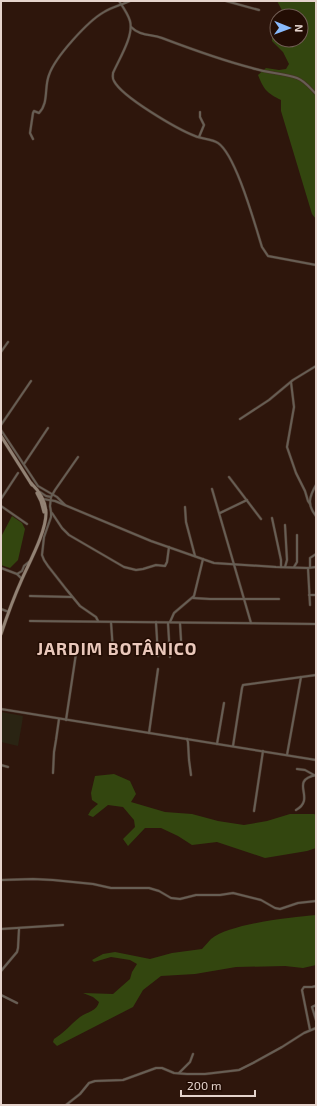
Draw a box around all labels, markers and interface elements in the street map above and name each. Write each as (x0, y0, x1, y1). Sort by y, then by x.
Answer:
north arrow (269, 8, 309, 48)
text: N (293, 24, 306, 32)
district label: JARDIM BOTÂNICO (37, 638, 197, 658)
scale bar (181, 1072, 255, 1098)
text: 200 m (187, 1078, 221, 1092)

